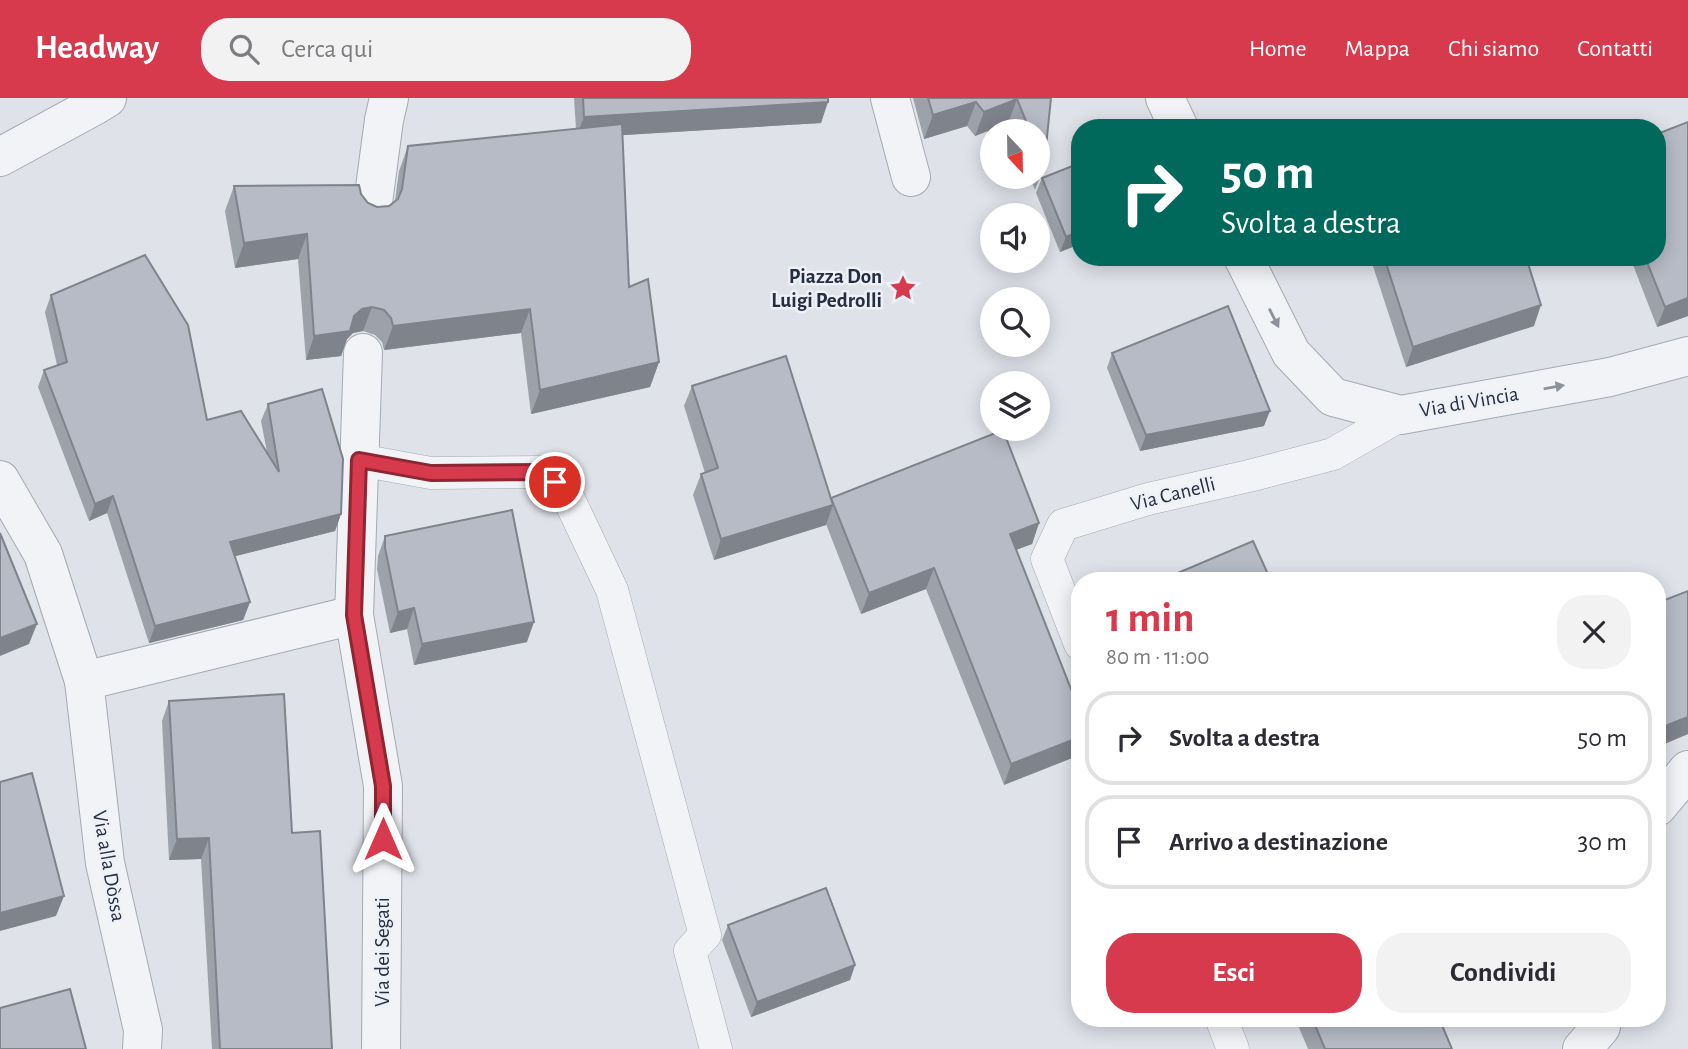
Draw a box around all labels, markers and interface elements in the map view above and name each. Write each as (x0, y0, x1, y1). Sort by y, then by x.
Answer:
search box (201, 18, 691, 81)
icon: search (225, 30, 263, 68)
text: Headway (35, 32, 159, 65)
text: Cerca qui (281, 36, 373, 62)
text: Home (1249, 37, 1307, 61)
text: Mappa (1345, 37, 1410, 61)
text: Chi siamo (1448, 37, 1539, 61)
text: Contatti (1577, 37, 1653, 61)
north arrow (980, 119, 1050, 189)
map controls (980, 119, 1050, 441)
icon: right (1106, 147, 1197, 238)
text: 50 m (1221, 149, 1315, 198)
button: sound (980, 203, 1050, 273)
text: Svolta a destra (1221, 207, 1401, 239)
place label: Piazza Don Luigi Pedrolli (771, 266, 882, 311)
place icon: Piazza Don Luigi Pedrolli (888, 273, 918, 303)
button: search (980, 287, 1050, 357)
one-way arrow (1268, 308, 1279, 328)
button: layers (980, 371, 1050, 441)
one-way arrow (1543, 381, 1565, 392)
street label: Via di Vincia (1418, 383, 1520, 421)
pin (525, 452, 585, 512)
icon: arrive (536, 463, 574, 501)
street label: Via Canelli (1129, 473, 1217, 515)
button: close (1557, 595, 1631, 669)
text: 1 min (1106, 597, 1195, 639)
text: 80 m · 11:00 (1106, 646, 1209, 669)
icon: right (1110, 719, 1148, 757)
text: Svolta a destra (1169, 725, 1320, 751)
text: 50 m (1577, 725, 1627, 751)
position arrow (346, 802, 420, 876)
street label: Via alla Dòssa (89, 809, 129, 923)
icon: arrive (1110, 823, 1148, 861)
text: Arrivo a destinazione (1169, 829, 1388, 855)
text: 30 m (1577, 829, 1627, 855)
street label: Via dei Segati (372, 897, 393, 1007)
button: Esci (1106, 933, 1362, 1013)
button: Condividi (1376, 933, 1631, 1013)

